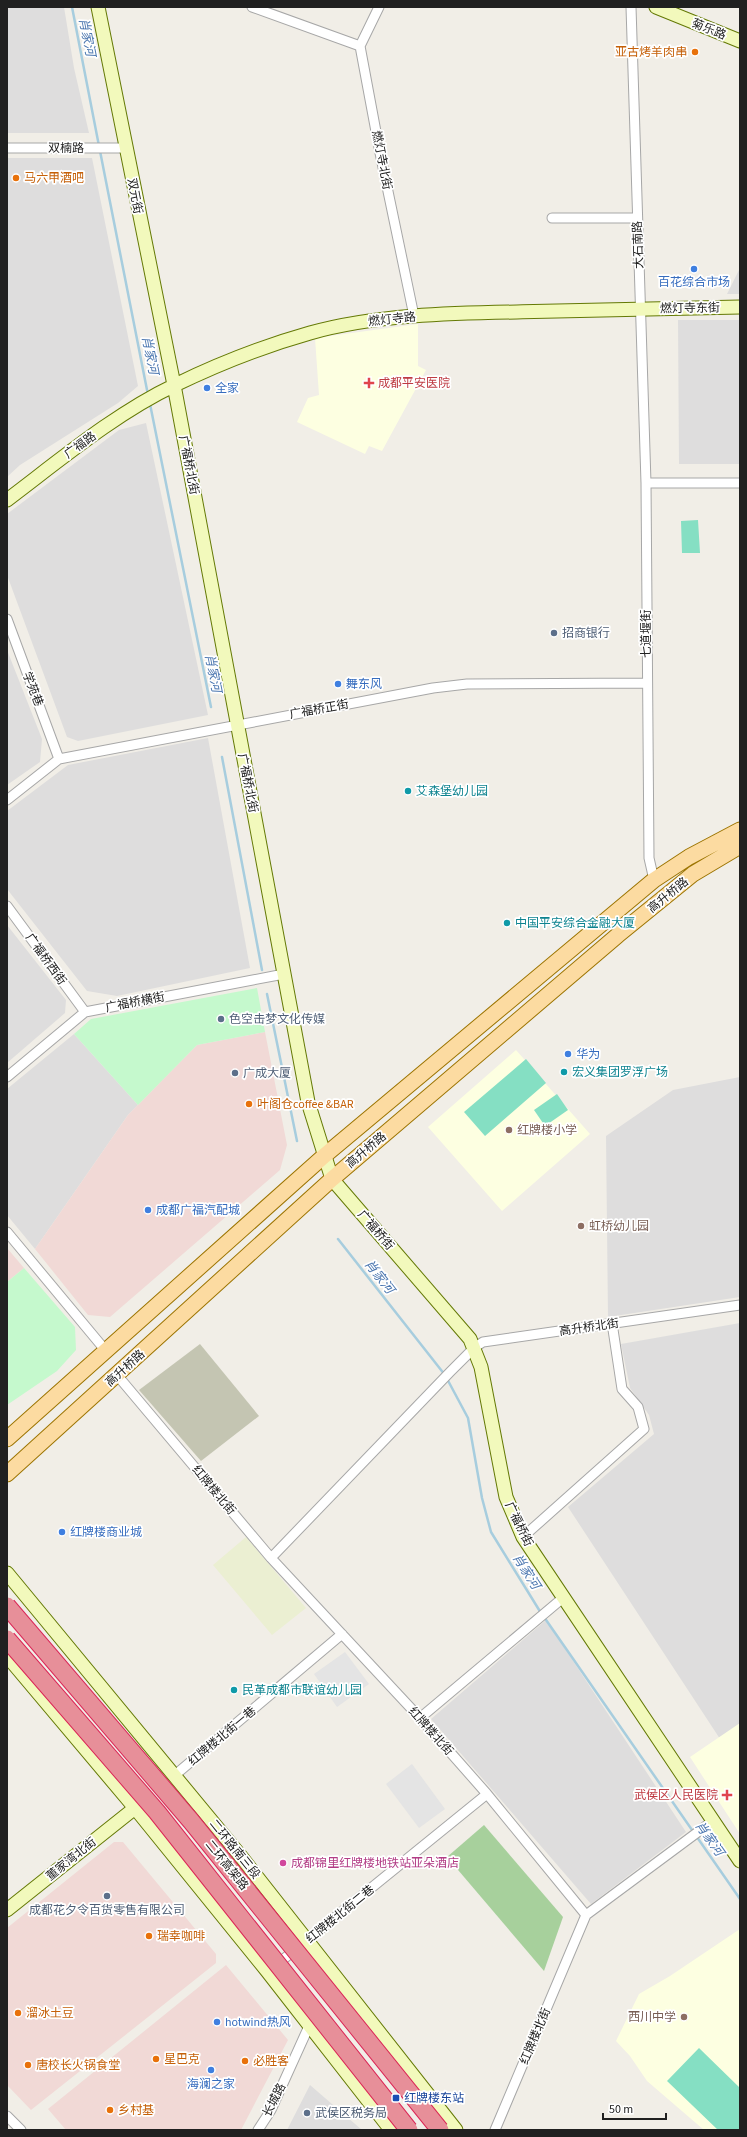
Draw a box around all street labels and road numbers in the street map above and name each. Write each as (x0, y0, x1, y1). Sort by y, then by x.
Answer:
street label: 菊乐路 (689, 15, 729, 44)
street label: 燃灯寺北街 (367, 129, 396, 191)
street label: 双楠路 (48, 140, 84, 157)
street label: 双元街 (123, 177, 146, 215)
street label: 大石南路 (629, 221, 648, 269)
street label: 燃灯寺东街 (660, 299, 720, 318)
street label: 燃灯寺路 (367, 309, 417, 330)
street label: 广福路 (61, 428, 100, 463)
street label: 广福桥北街 (174, 434, 203, 496)
street label: 七道堰街 (638, 610, 655, 658)
street label: 学苑巷 (18, 669, 47, 709)
street label: 广福桥正街 (288, 696, 350, 723)
street label: 广福桥北街 (233, 752, 262, 814)
street label: 高升桥路 (644, 874, 692, 917)
street label: 广福桥西街 (21, 930, 70, 989)
street label: 广福桥横街 (104, 988, 166, 1017)
street label: 高升桥路 (342, 1128, 390, 1172)
street label: 广福桥街 (353, 1207, 398, 1254)
street label: 高升桥北街 (558, 1315, 620, 1340)
street label: 高升桥路 (102, 1346, 149, 1391)
street label: 红牌楼北街 (188, 1462, 239, 1519)
street label: 广福桥街 (500, 1499, 537, 1550)
street label: 红牌楼北街一巷 (185, 1703, 260, 1770)
street label: 红牌楼北街 (404, 1703, 457, 1759)
street label: 二环路南三段 (205, 1816, 264, 1883)
street label: 董家湾北街 (43, 1834, 100, 1885)
street label: 二环高架路 (201, 1837, 252, 1894)
street label: 红牌楼北街二巷 (302, 1881, 378, 1947)
street label: 红牌楼北街 (516, 2005, 555, 2067)
street label: 长城路 (259, 2080, 290, 2120)

